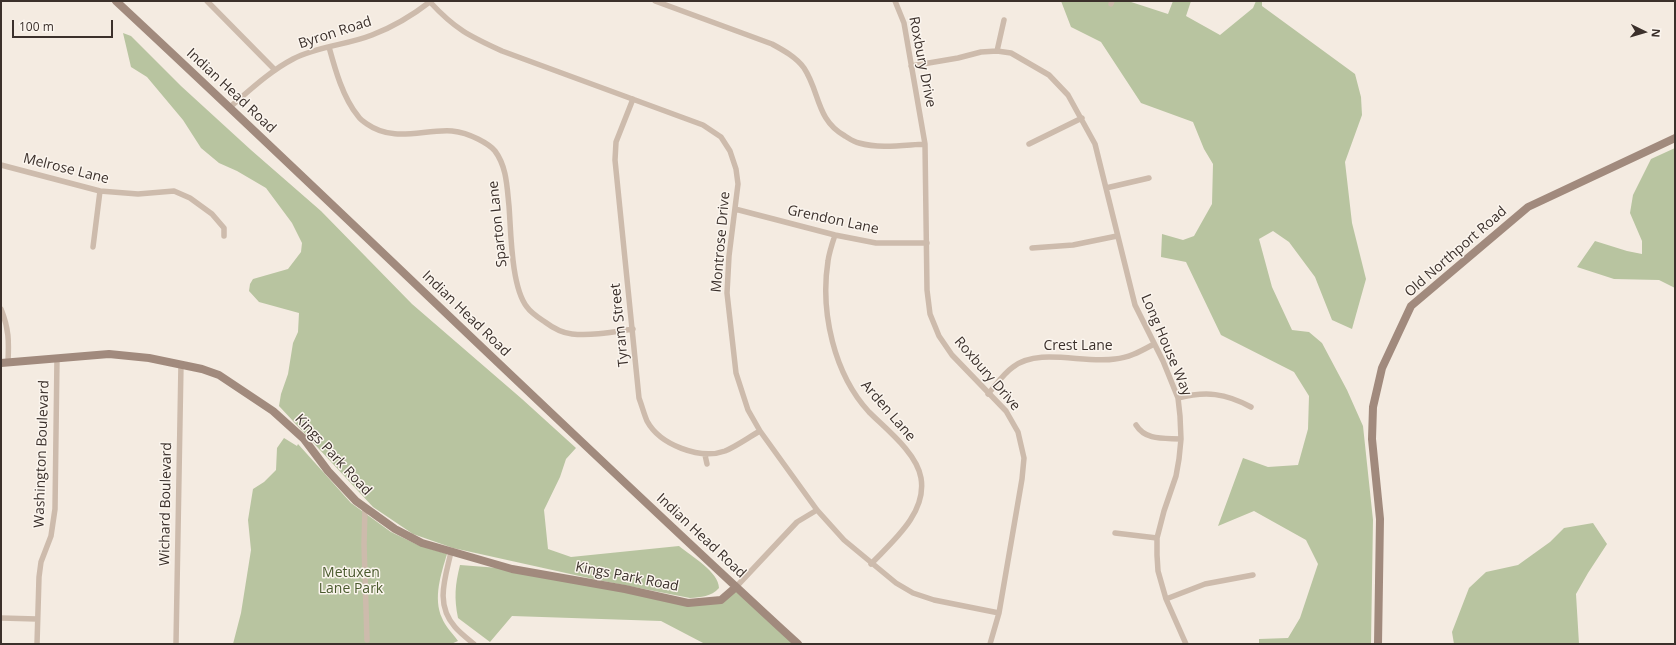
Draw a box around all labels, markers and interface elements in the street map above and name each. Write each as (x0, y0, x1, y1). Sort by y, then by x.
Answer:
scale bar (14, 12, 115, 38)
north arrow (1624, 12, 1664, 52)
street label: Byron Road (296, 13, 374, 53)
street label: Roxbury Drive (905, 15, 939, 109)
text: 100 m (19, 18, 54, 35)
text: N (1649, 28, 1664, 38)
street label: Indian Head Road (183, 45, 279, 137)
street label: Melrose Lane (21, 150, 111, 188)
street label: Sparton Lane (485, 180, 511, 268)
street label: Montrose Drive (708, 191, 734, 293)
street label: Grendon Lane (786, 202, 880, 238)
street label: Old Northport Road (1402, 203, 1510, 301)
street label: Indian Head Road (418, 268, 514, 360)
street label: Tyram Street (607, 282, 633, 368)
street label: Long House Way (1137, 292, 1195, 398)
street label: Roxbury Drive (950, 334, 1024, 414)
street label: Crest Lane (1043, 338, 1113, 354)
street label: Arden Lane (857, 377, 919, 445)
street label: Washington Boulevard (31, 380, 53, 528)
street label: Kings Park Road (291, 411, 375, 499)
street label: Wichard Boulevard (157, 442, 175, 566)
street label: Indian Head Road (653, 490, 749, 582)
street label: Kings Park Road (574, 559, 680, 595)
park label: Metuxen Lane Park (319, 565, 383, 598)

